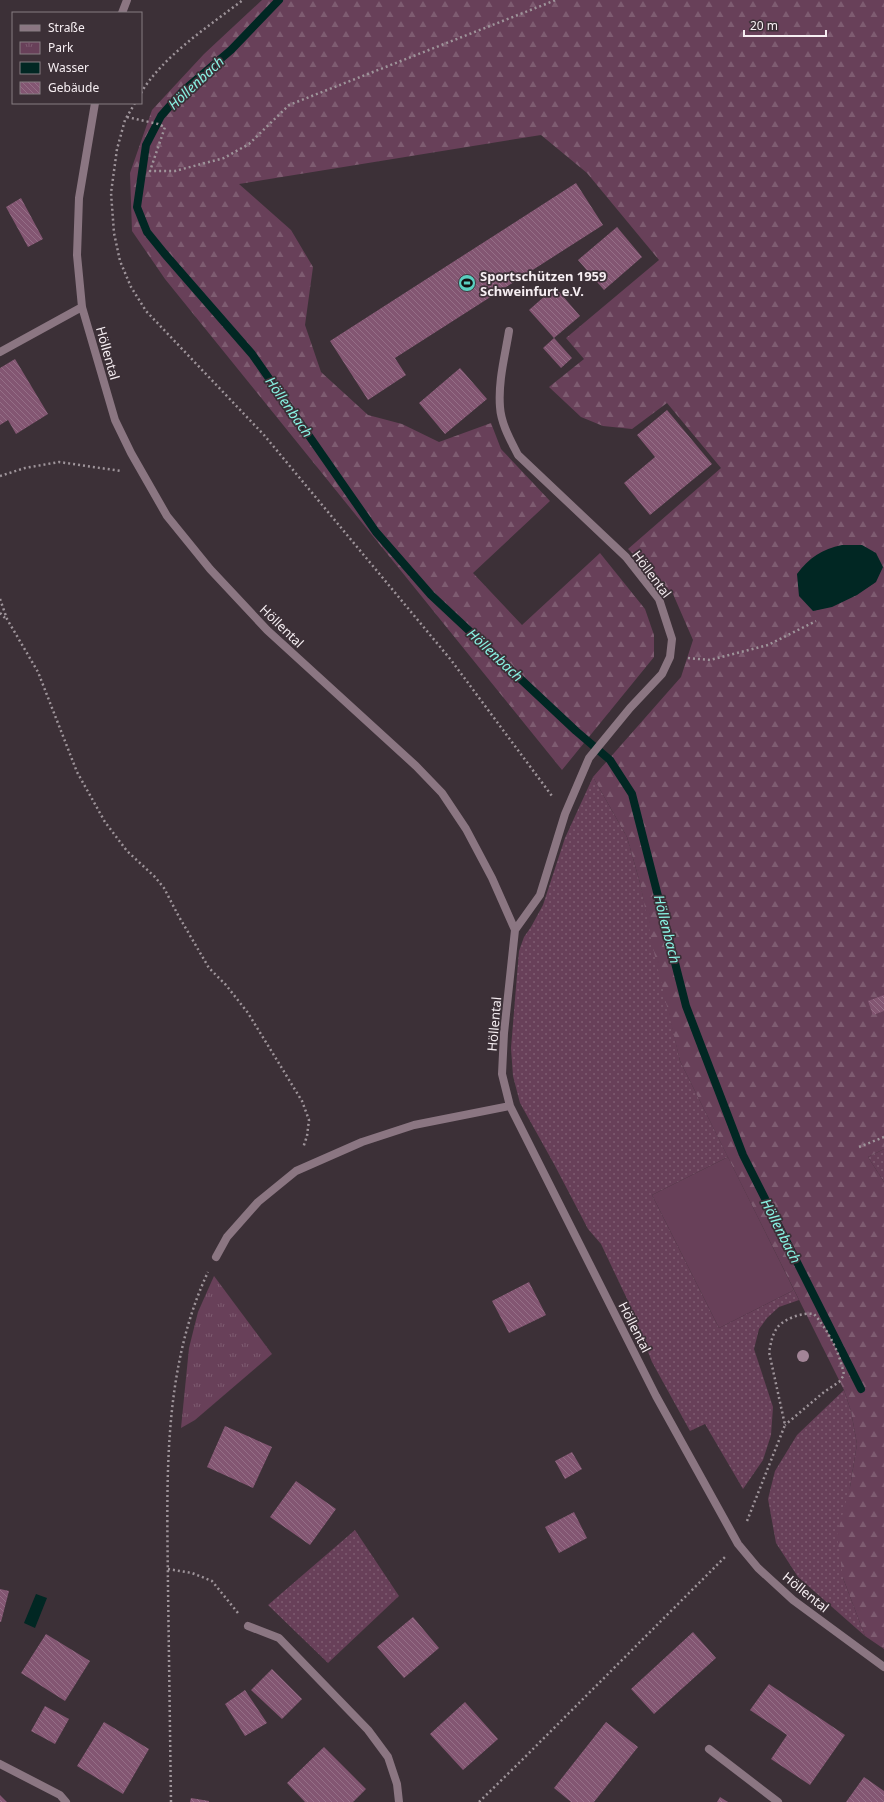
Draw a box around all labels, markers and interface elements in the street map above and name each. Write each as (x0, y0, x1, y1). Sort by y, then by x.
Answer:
legend (12, 12, 142, 104)
scale bar (744, 12, 826, 38)
text: 20 m (750, 17, 778, 34)
text: Straße (48, 19, 85, 36)
text: Park (48, 39, 74, 56)
water label: Höllenbach (163, 52, 228, 114)
text: Wasser (48, 59, 89, 76)
text: Gebäude (48, 79, 99, 96)
place label: Sportschützen 1959 Schweinfurt e.V. (480, 267, 606, 300)
sports icon: Sportschützen 1959 Schweinfurt e.V. (457, 273, 477, 293)
street label: Höllental (92, 324, 124, 382)
water label: Höllenbach (261, 372, 317, 441)
street label: Höllental (628, 547, 676, 601)
street label: Höllental (256, 600, 308, 652)
water label: Höllenbach (463, 624, 528, 686)
water label: Höllenbach (650, 893, 685, 965)
street label: Höllental (483, 996, 505, 1052)
water label: Höllenbach (757, 1195, 806, 1266)
street label: Höllental (615, 1298, 655, 1356)
street label: Höllental (779, 1568, 833, 1616)

